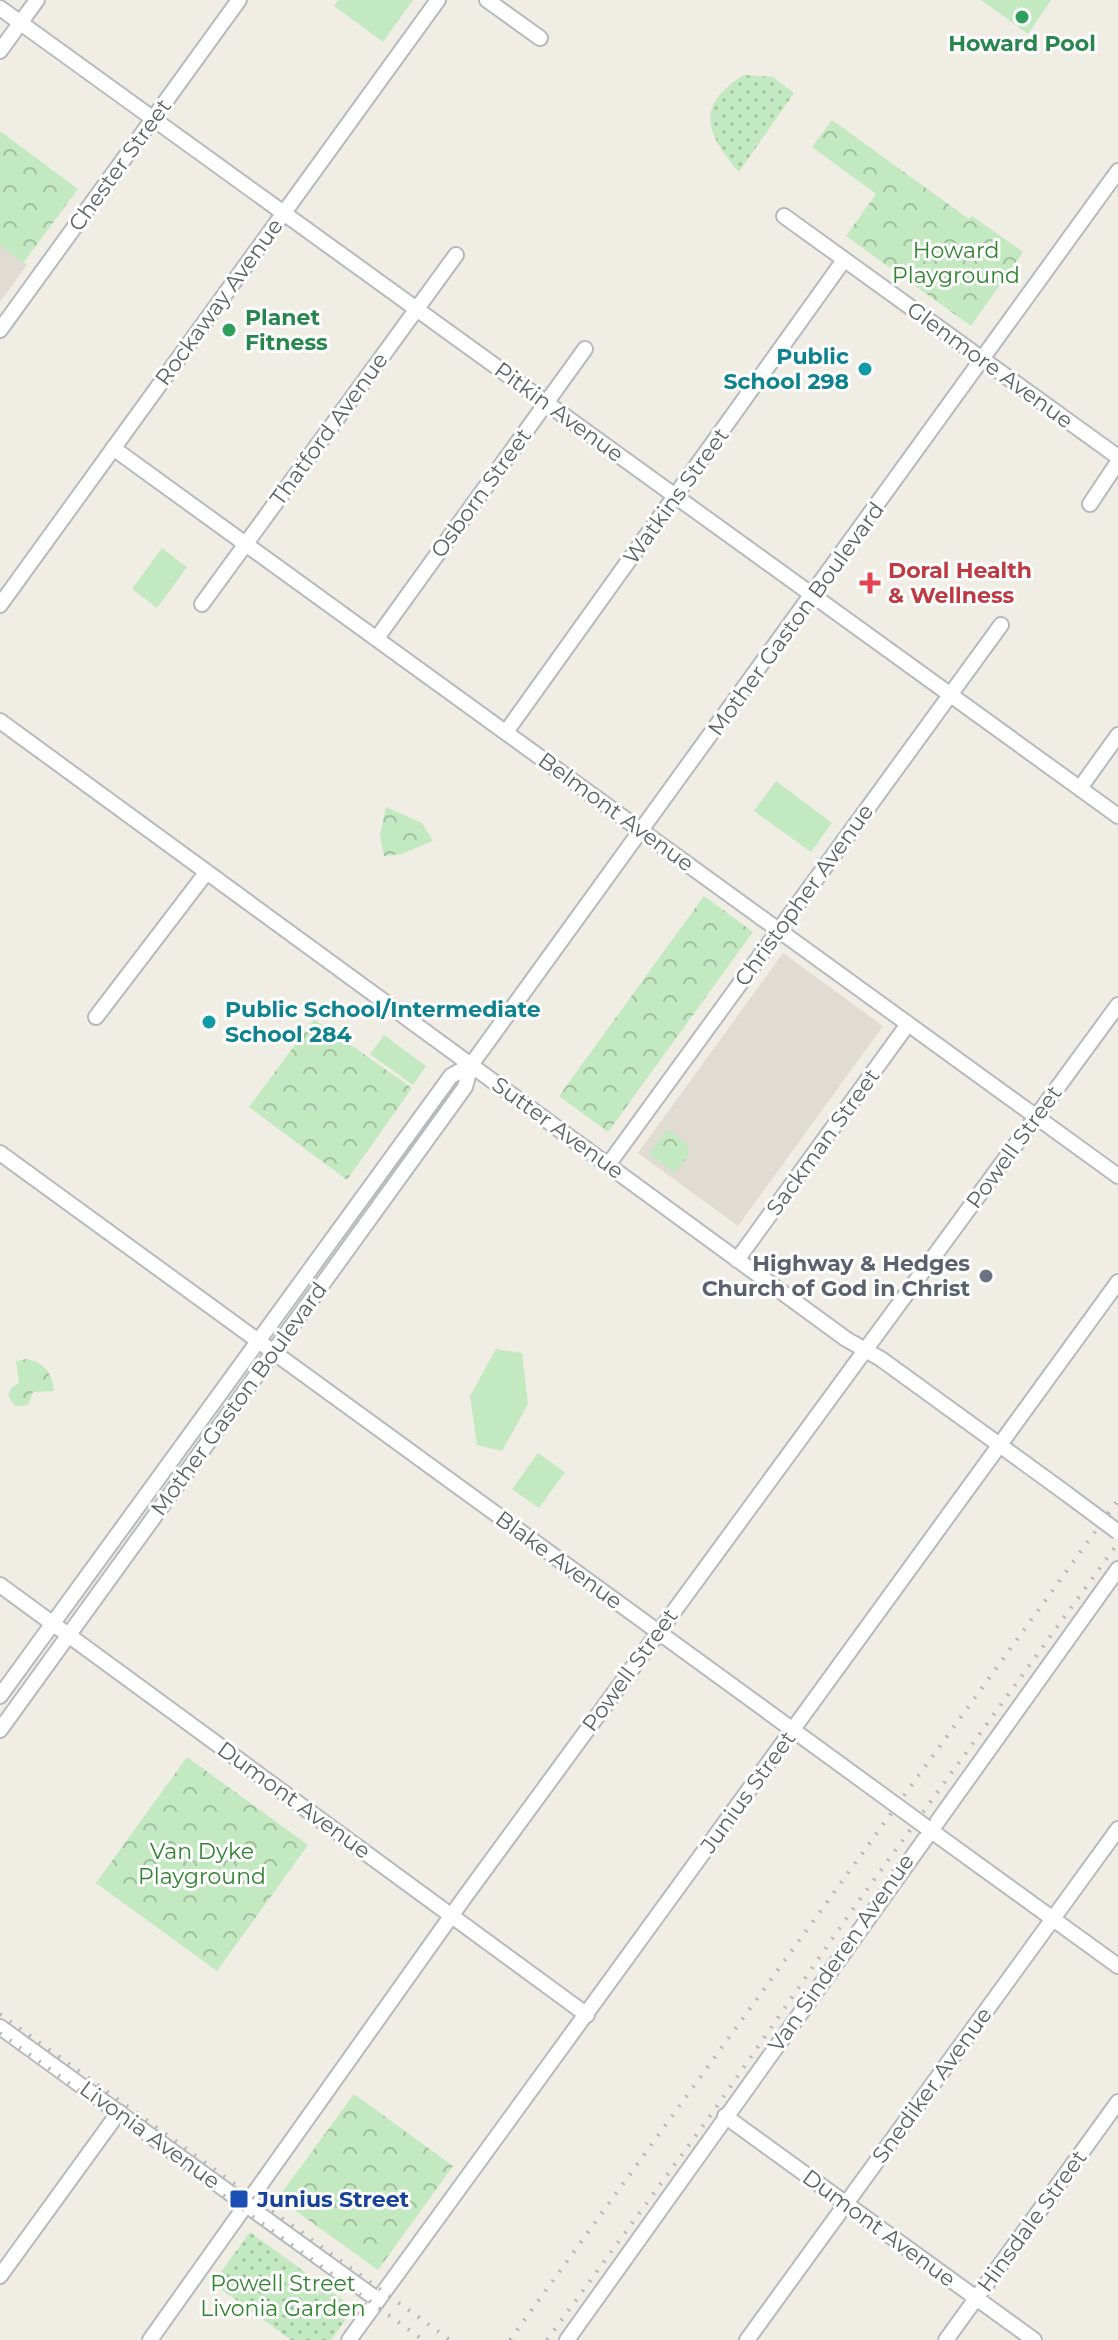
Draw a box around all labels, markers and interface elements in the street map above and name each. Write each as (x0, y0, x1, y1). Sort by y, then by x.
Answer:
marker: Howard Pool (1013, 8, 1031, 26)
place label: Howard Pool (948, 30, 1096, 57)
street label: Chester Street (63, 93, 177, 237)
street label: Rockaway Avenue (149, 213, 289, 391)
park label: Howard Playground (892, 237, 1020, 289)
street label: Glenmore Avenue (902, 296, 1078, 434)
place label: Planet Fitness (245, 304, 328, 356)
marker: Planet Fitness (220, 321, 238, 339)
place label: Public School 298 (724, 343, 849, 395)
street label: Thatford Avenue (264, 347, 394, 511)
street label: Pitkin Avenue (489, 356, 629, 468)
marker: Public School 298 (856, 360, 874, 378)
street label: Watkins Street (617, 422, 735, 570)
street label: Osborn Street (425, 423, 537, 563)
street label: Mother Gaston Boulevard (702, 497, 890, 741)
place label: Doral Health & Wellness (888, 557, 1032, 609)
marker: Doral Health & Wellness (859, 572, 881, 594)
street label: Belmont Avenue (533, 747, 699, 877)
street label: Christopher Avenue (729, 799, 879, 991)
place label: Public School/Intermediate School 284 (225, 996, 541, 1048)
marker: Public School/Intermediate School 284 (200, 1013, 218, 1031)
street label: Sackman Street (761, 1063, 885, 1221)
street label: Sutter Avenue (487, 1071, 629, 1185)
street label: Powell Street (960, 1080, 1068, 1214)
place label: Highway & Hedges Church of God in Christ (702, 1250, 970, 1302)
marker: Highway & Hedges Church of God in Christ (977, 1267, 995, 1285)
street label: Mother Gaston Boulevard (145, 1277, 333, 1521)
street label: Blake Avenue (490, 1505, 628, 1615)
street label: Powell Street (576, 1603, 684, 1737)
street label: Junius Street (694, 1726, 801, 1859)
street label: Dumont Avenue (212, 1735, 376, 1865)
park label: Van Dyke Playground (138, 1838, 266, 1890)
street label: Van Sinderen Avenue (762, 1849, 920, 2057)
street label: Snediker Avenue (866, 2002, 998, 2168)
street label: Livonia Avenue (75, 2075, 225, 2195)
street label: Hinsdale Street (971, 2145, 1093, 2297)
street label: Dumont Avenue (797, 2163, 961, 2293)
place label: Junius Street (256, 2186, 410, 2213)
marker: Junius Street (228, 2188, 250, 2210)
park label: Powell Street Livonia Garden (200, 2270, 366, 2322)

